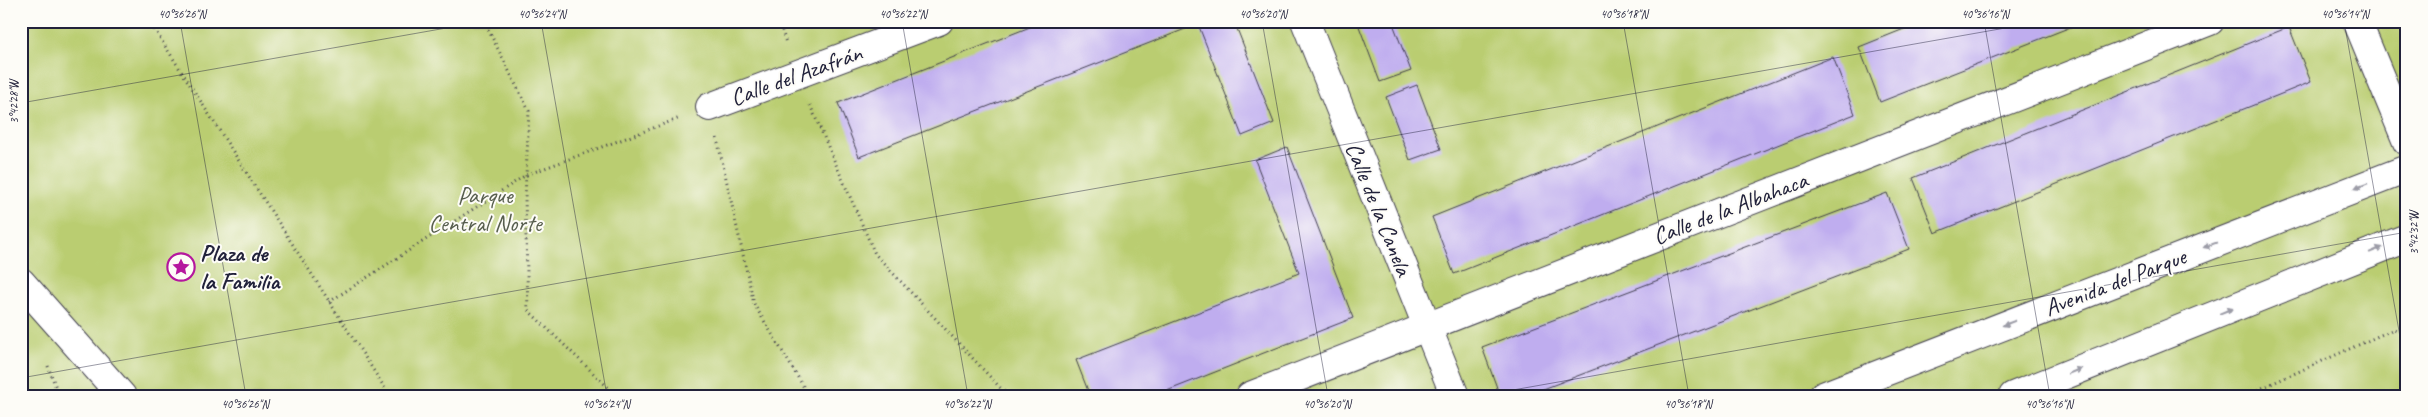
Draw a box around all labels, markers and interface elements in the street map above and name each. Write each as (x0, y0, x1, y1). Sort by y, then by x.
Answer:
text: 40°36'26"N (158, 6, 207, 22)
text: 40°36'24"N (518, 6, 567, 22)
text: 40°36'22"N (879, 6, 928, 22)
text: 40°36'20"N (1239, 6, 1288, 22)
text: 40°36'18"N (1600, 6, 1649, 22)
text: 40°36'16"N (1961, 6, 2010, 22)
text: 40°36'14"N (2321, 6, 2370, 22)
street label: Calle del Azafrán (726, 37, 867, 113)
text: 3°42'28"W (6, 78, 22, 124)
street label: Calle de la Canela (1339, 138, 1420, 281)
street label: Calle de la Albahaca (1649, 164, 1813, 251)
park label: Parque Central Norte (428, 180, 544, 238)
one-way arrow (2353, 182, 2368, 190)
text: 3°42'32"W (2406, 209, 2422, 255)
place label: Plaza de la Familia (200, 238, 281, 296)
street label: Avenida del Parque (2040, 241, 2192, 323)
one-way arrow (2202, 241, 2217, 249)
one-way arrow (2369, 246, 2384, 254)
place icon: Plaza de la Familia (166, 252, 196, 282)
one-way arrow (2218, 307, 2233, 314)
one-way arrow (2002, 320, 2017, 327)
one-way arrow (2068, 367, 2083, 375)
text: 40°36'26"N (221, 396, 270, 412)
text: 40°36'24"N (582, 396, 631, 412)
text: 40°36'22"N (943, 396, 992, 412)
text: 40°36'20"N (1303, 396, 1352, 412)
text: 40°36'18"N (1664, 396, 1713, 412)
text: 40°36'16"N (2025, 396, 2074, 412)

